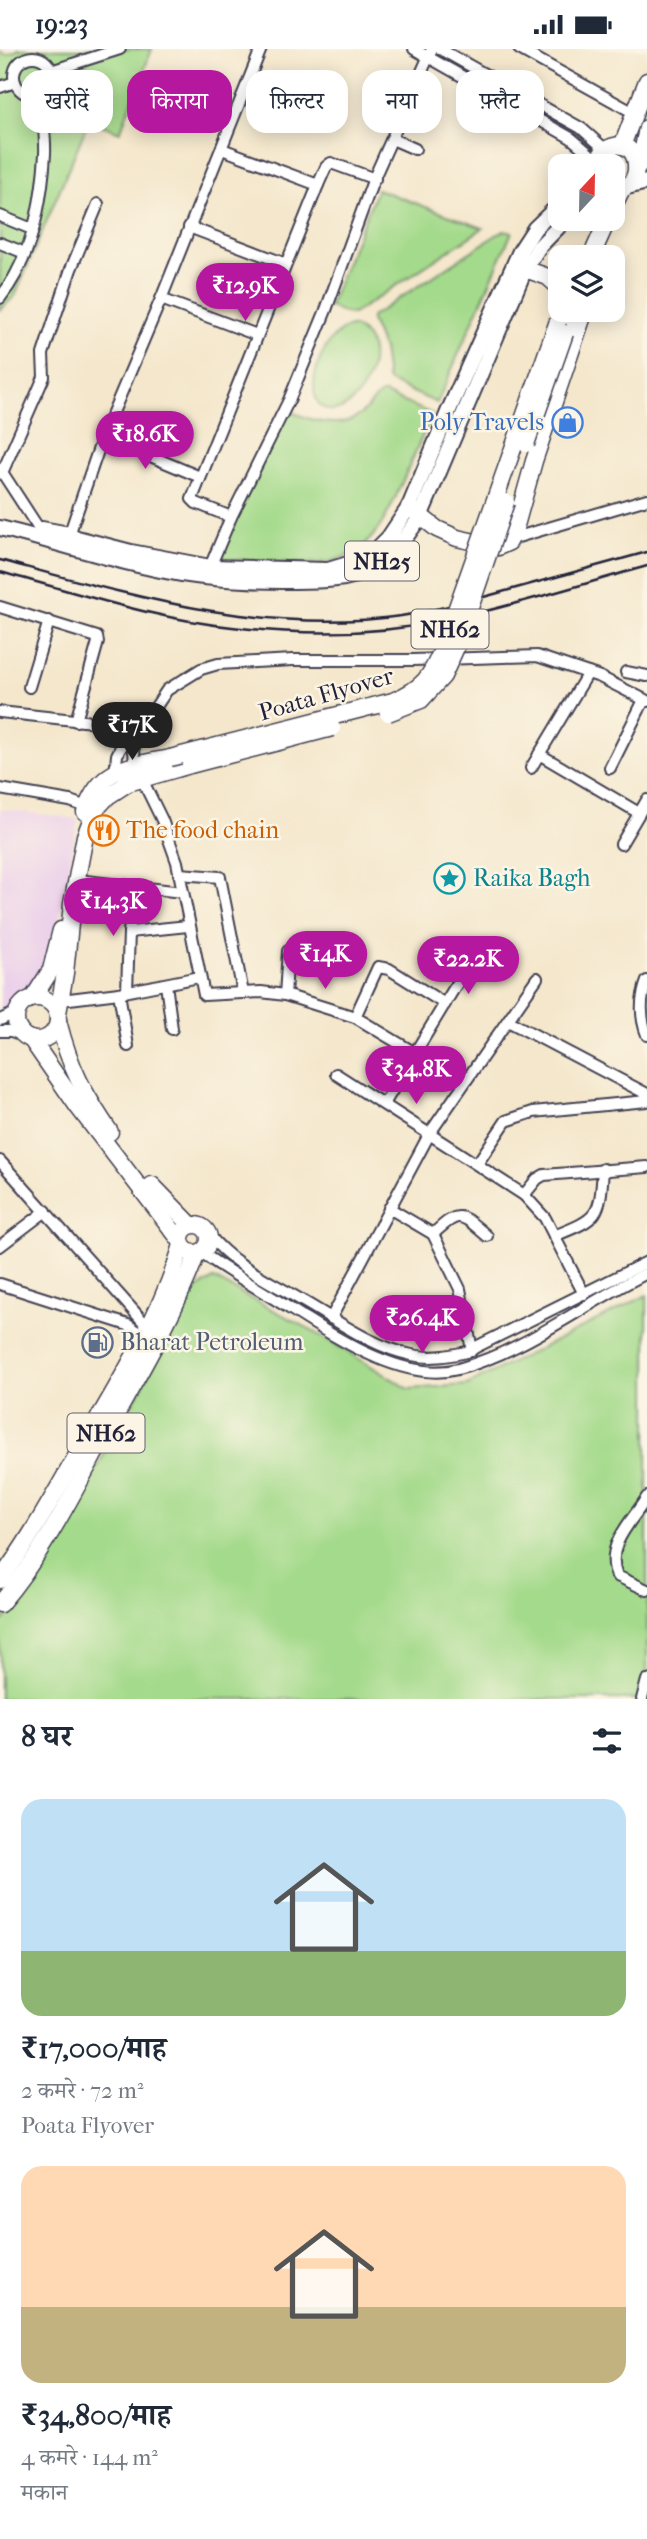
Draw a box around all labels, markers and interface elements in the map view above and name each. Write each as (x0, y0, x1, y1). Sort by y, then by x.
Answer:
text: 19:23 (35, 9, 88, 40)
chip: खरीदें (21, 70, 113, 133)
chip: किराया (127, 70, 232, 133)
chip: फ़िल्टर (246, 70, 348, 133)
chip: नया (362, 70, 442, 133)
chip: फ़्लैट (456, 70, 544, 133)
north arrow (548, 154, 625, 231)
map controls (548, 154, 625, 322)
button: layers (548, 245, 625, 322)
pin: ₹12.9K (188, 264, 302, 323)
text: ₹12.9K (212, 272, 278, 299)
shop icon: Poly Travels (550, 405, 584, 439)
place label: Poly Travels (420, 408, 544, 436)
pin: ₹18.6K (88, 411, 202, 471)
text: ₹18.6K (112, 420, 178, 447)
road number: NH25 (345, 541, 419, 581)
road number: NH62 (412, 609, 489, 649)
street label: Poata Flyover (255, 661, 397, 727)
pin: ₹17K (91, 703, 173, 762)
text: ₹17K (107, 711, 157, 738)
restaurant icon: The food chain (86, 813, 120, 847)
place label: The food chain (126, 816, 279, 844)
place icon: Raika Bagh (433, 861, 467, 895)
place label: Raika Bagh (473, 864, 591, 892)
pin: ₹14.3K (56, 879, 170, 938)
text: ₹14.3K (80, 887, 146, 914)
pin: ₹14K (284, 932, 366, 991)
pin: ₹22.2K (411, 937, 525, 996)
text: ₹14K (299, 940, 351, 967)
text: ₹22.2K (433, 945, 503, 972)
pin: ₹34.8K (359, 1047, 473, 1106)
text: ₹34.8K (381, 1055, 451, 1082)
pin: ₹26.4K (365, 1295, 479, 1355)
text: ₹26.4K (386, 1304, 458, 1331)
fuel station icon: Bharat Petroleum (80, 1325, 114, 1359)
place label: Bharat Petroleum (120, 1328, 303, 1356)
road number: NH62 (68, 1413, 144, 1453)
text: 8 घर (21, 1719, 72, 1754)
icon: filters (588, 1722, 626, 1760)
icon: home (261, 1844, 387, 1970)
text: ₹17,000/माह (21, 2031, 166, 2066)
text: 2 कमरे · 72 m² (21, 2077, 143, 2104)
text: Poata Flyover (21, 2112, 154, 2139)
icon: home (261, 2211, 387, 2337)
text: ₹34,800/माह (21, 2398, 171, 2433)
text: 4 कमरे · 144 m² (21, 2444, 158, 2471)
text: मकान (21, 2479, 68, 2506)

